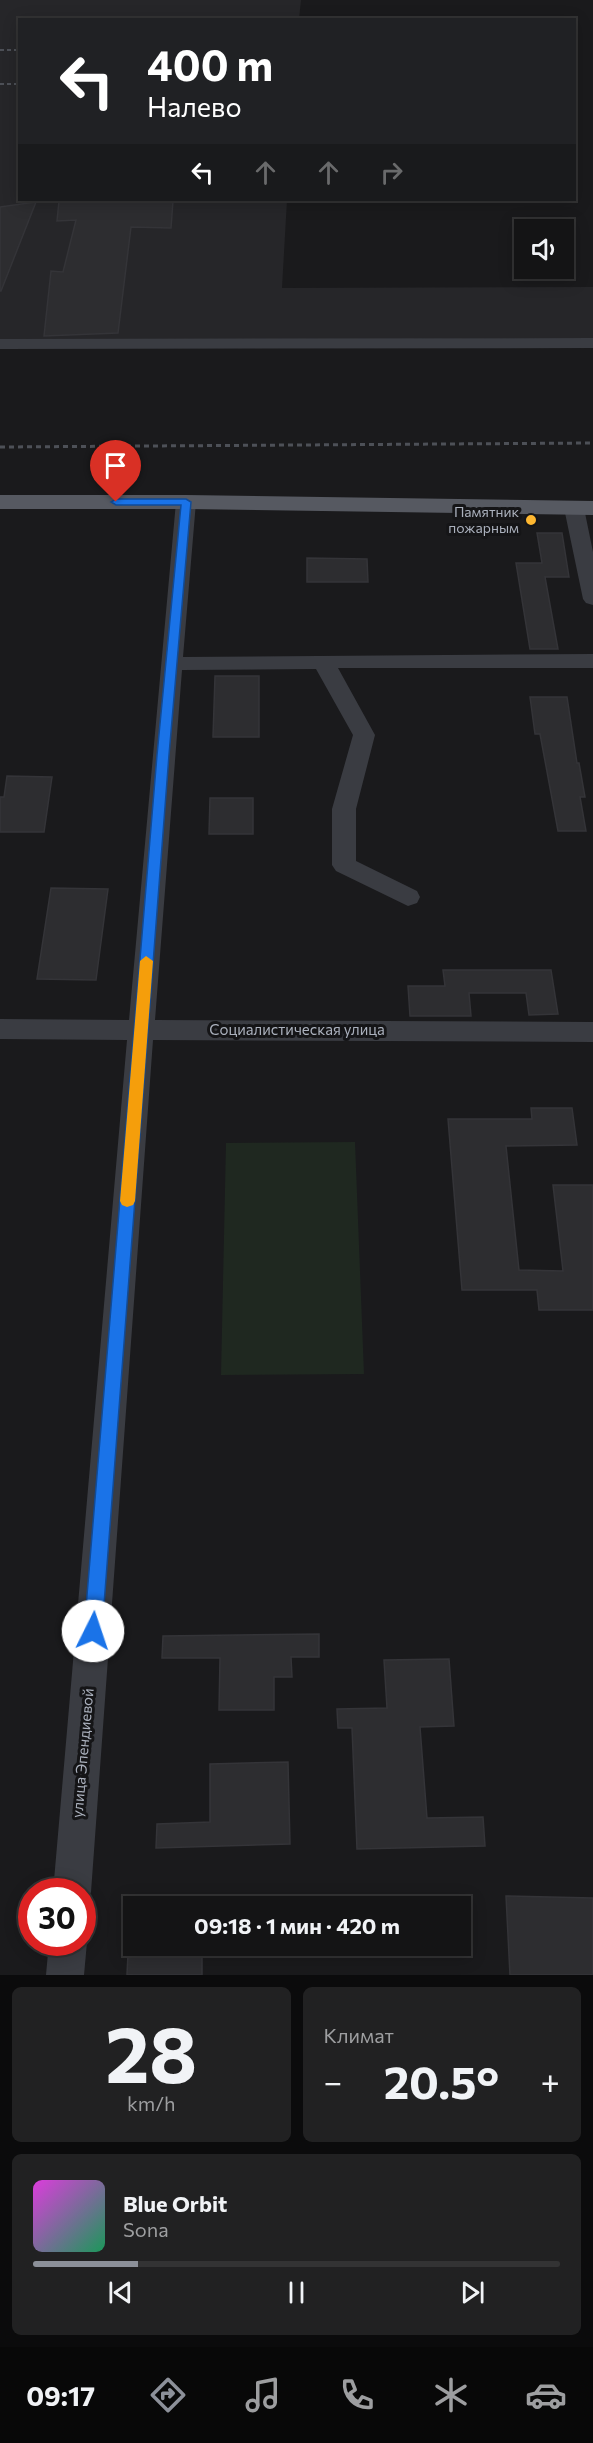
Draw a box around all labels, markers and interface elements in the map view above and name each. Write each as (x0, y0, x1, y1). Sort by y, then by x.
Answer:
text: 400 m (147, 38, 273, 90)
icon: left (48, 42, 126, 120)
text: Налево (147, 90, 242, 123)
icon: left (186, 156, 219, 189)
icon: ahead (249, 156, 282, 189)
icon: ahead (312, 156, 345, 189)
icon: right (375, 156, 408, 189)
map controls (514, 219, 574, 279)
button: sound (514, 219, 574, 279)
pin (90, 440, 141, 502)
icon: arrive (99, 449, 132, 482)
place label: Памятник пожарным (448, 503, 519, 536)
marker: Памятник пожарным (524, 513, 538, 527)
street label: Социалистическая улица (209, 1020, 385, 1038)
position arrow (61, 1599, 125, 1663)
street label: улица Эпендиевой (67, 1687, 97, 1818)
speed limit sign: 30 (18, 1878, 96, 1956)
text: 09:18 · 1 мин · 420 m (194, 1912, 400, 1939)
text: 28 (105, 2004, 197, 2099)
text: Климат (324, 2023, 394, 2047)
text: 20.5° (384, 2053, 499, 2108)
text: − (324, 2060, 342, 2101)
text: + (541, 2060, 560, 2101)
text: km/h (127, 2091, 176, 2115)
text: Blue Orbit (123, 2190, 227, 2217)
text: Sona (123, 2217, 169, 2241)
icon: previous (104, 2276, 137, 2309)
icon: pause (280, 2276, 313, 2309)
icon: next (456, 2276, 489, 2309)
icon: directions (147, 2374, 189, 2416)
icon: music (242, 2374, 284, 2416)
icon: phone (336, 2374, 378, 2416)
icon: climate (430, 2374, 472, 2416)
icon: car (525, 2374, 567, 2416)
text: 09:17 (26, 2379, 95, 2412)

